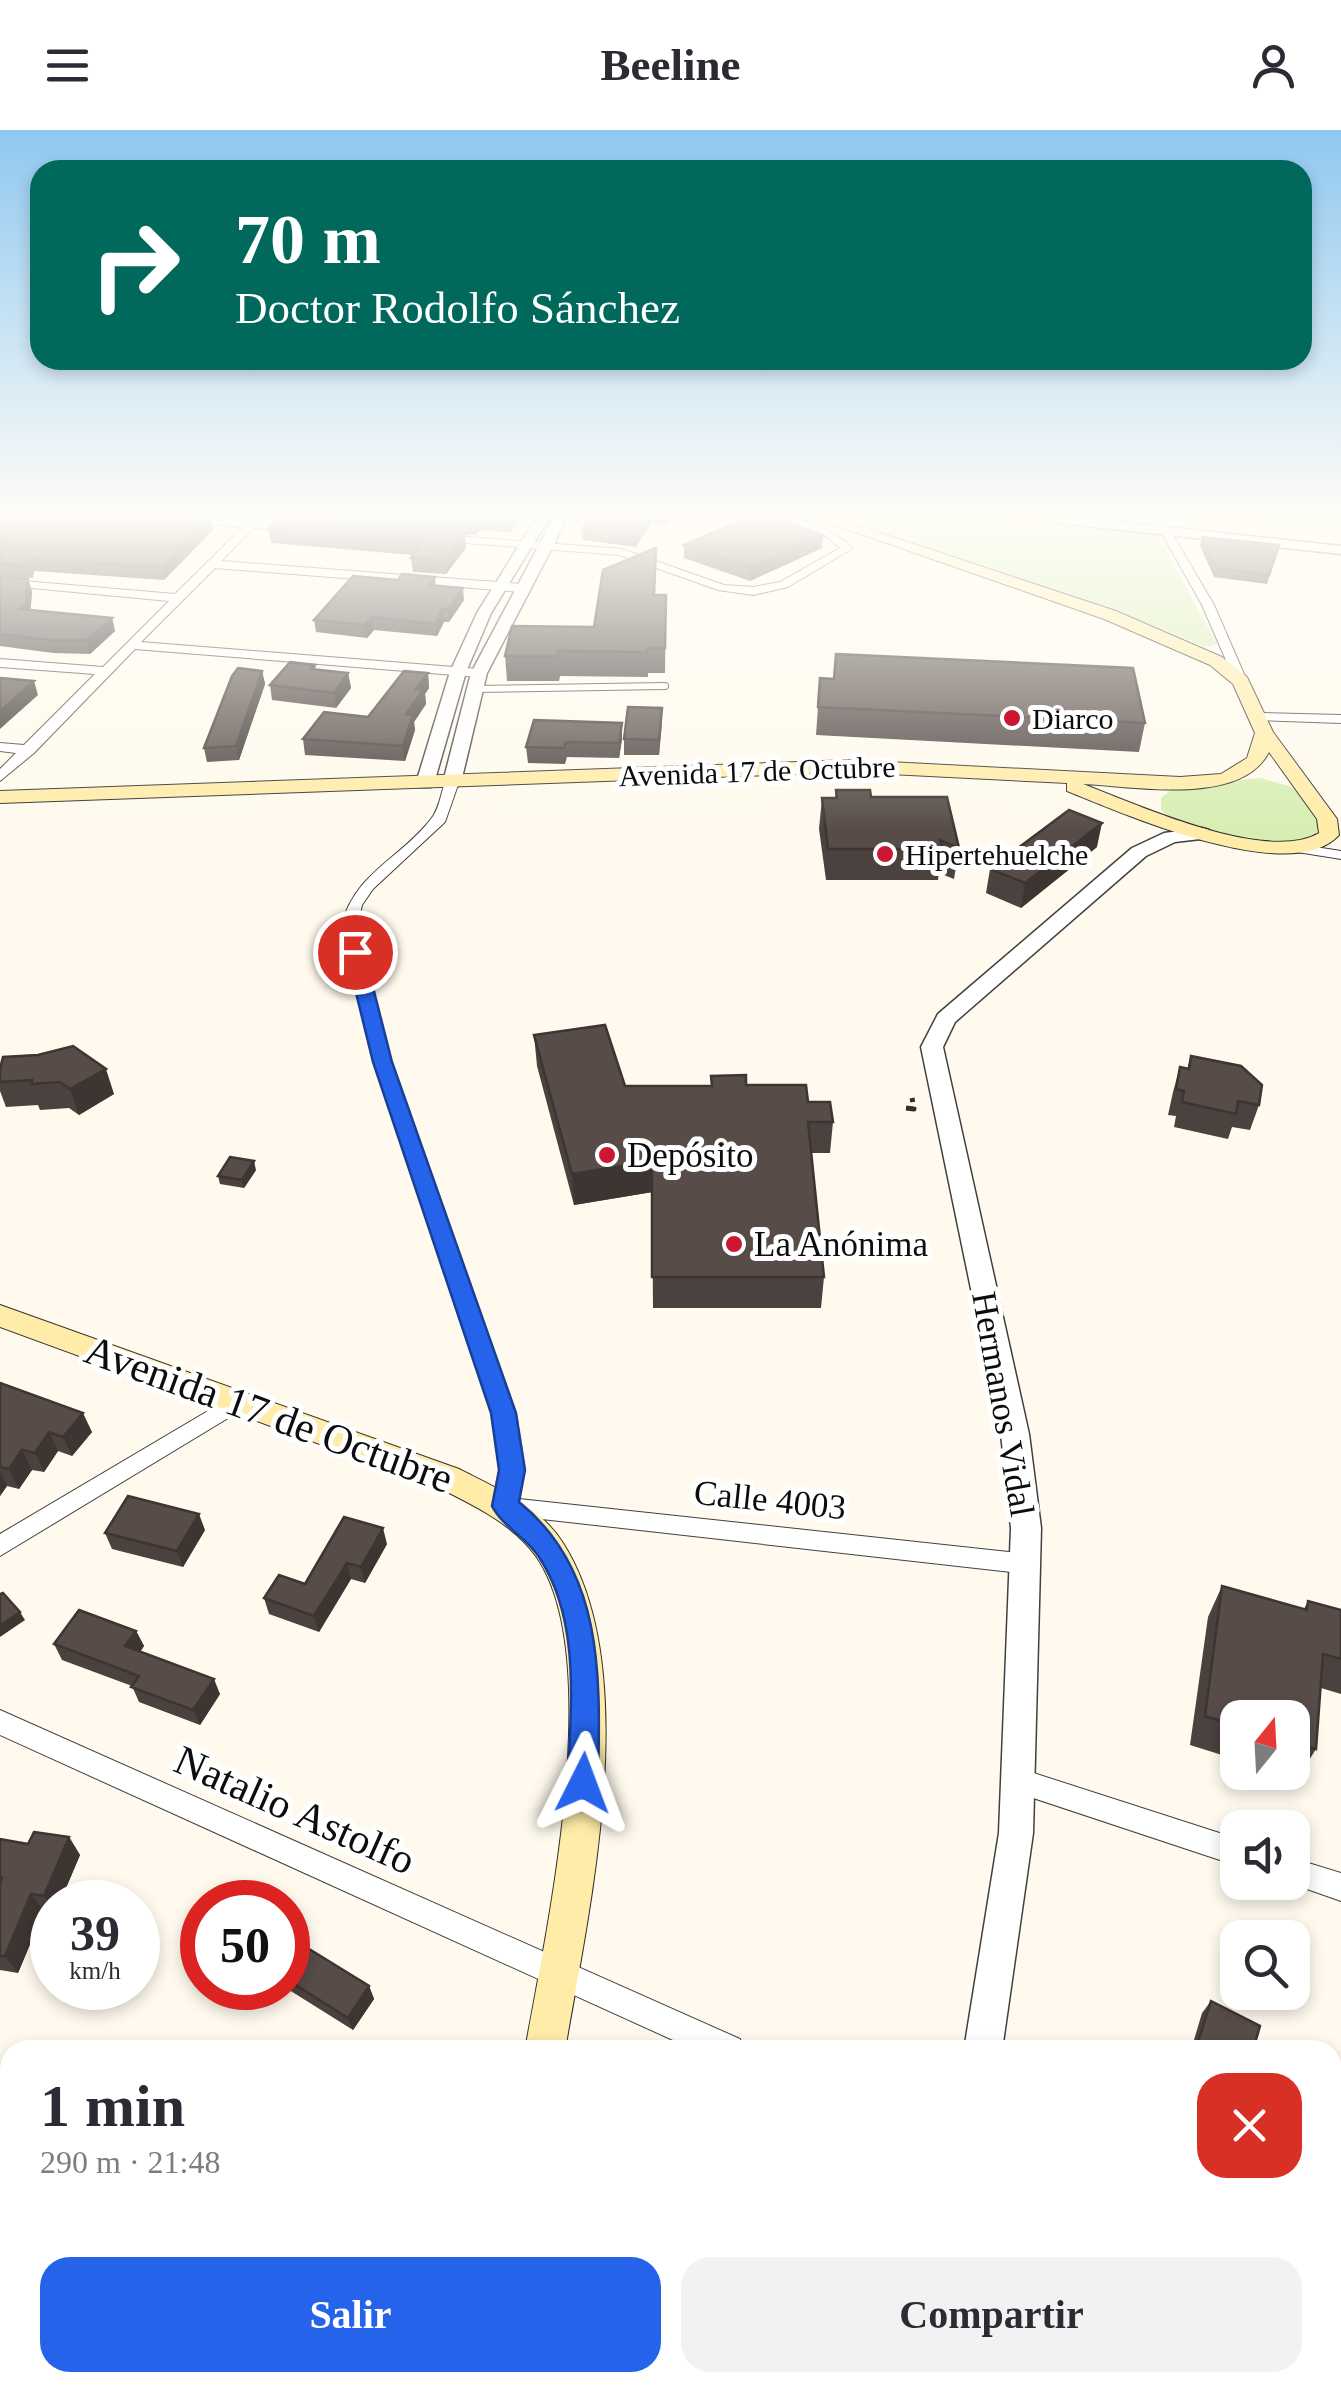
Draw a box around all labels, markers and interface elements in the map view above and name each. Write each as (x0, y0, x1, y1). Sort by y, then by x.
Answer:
icon: menu (40, 38, 95, 93)
icon: person (1246, 38, 1301, 93)
text: Beeline (601, 40, 740, 90)
icon: right (70, 200, 200, 330)
text: 70 m (235, 201, 381, 278)
text: Doctor Rodolfo Sánchez (235, 283, 680, 333)
place label: Diarco (1032, 702, 1114, 735)
marker: Diarco (1001, 707, 1023, 729)
street label: Avenida 17 de Octubre (618, 750, 896, 792)
place label: Hipertehuelche (905, 838, 1088, 871)
marker: Hipertehuelche (874, 843, 896, 865)
pin (313, 910, 398, 995)
icon: arrive (328, 925, 383, 980)
place label: Depósito (627, 1136, 753, 1175)
marker: Depósito (596, 1144, 618, 1166)
place label: La Anónima (754, 1225, 928, 1264)
marker: La Anónima (723, 1233, 745, 1255)
street label: Hermanos Vidal (964, 1289, 1042, 1520)
street label: Avenida 17 de Octubre (79, 1326, 459, 1502)
street label: Calle 4003 (692, 1473, 848, 1527)
north arrow (1220, 1700, 1310, 1790)
map controls (1220, 1700, 1310, 2010)
position arrow (531, 1731, 635, 1835)
street label: Natalio Astolfo (168, 1737, 422, 1883)
button: sound (1220, 1810, 1310, 1900)
speed limit sign: 50 (180, 1880, 310, 2010)
text: 39 (70, 1905, 120, 1961)
button: search (1220, 1920, 1310, 2010)
text: km/h (69, 1957, 121, 1984)
text: 1 min (40, 2073, 185, 2139)
button: close (1197, 2073, 1302, 2178)
text: 290 m · 21:48 (40, 2144, 220, 2180)
button: Salir (40, 2257, 661, 2372)
button: Compartir (681, 2257, 1302, 2372)

